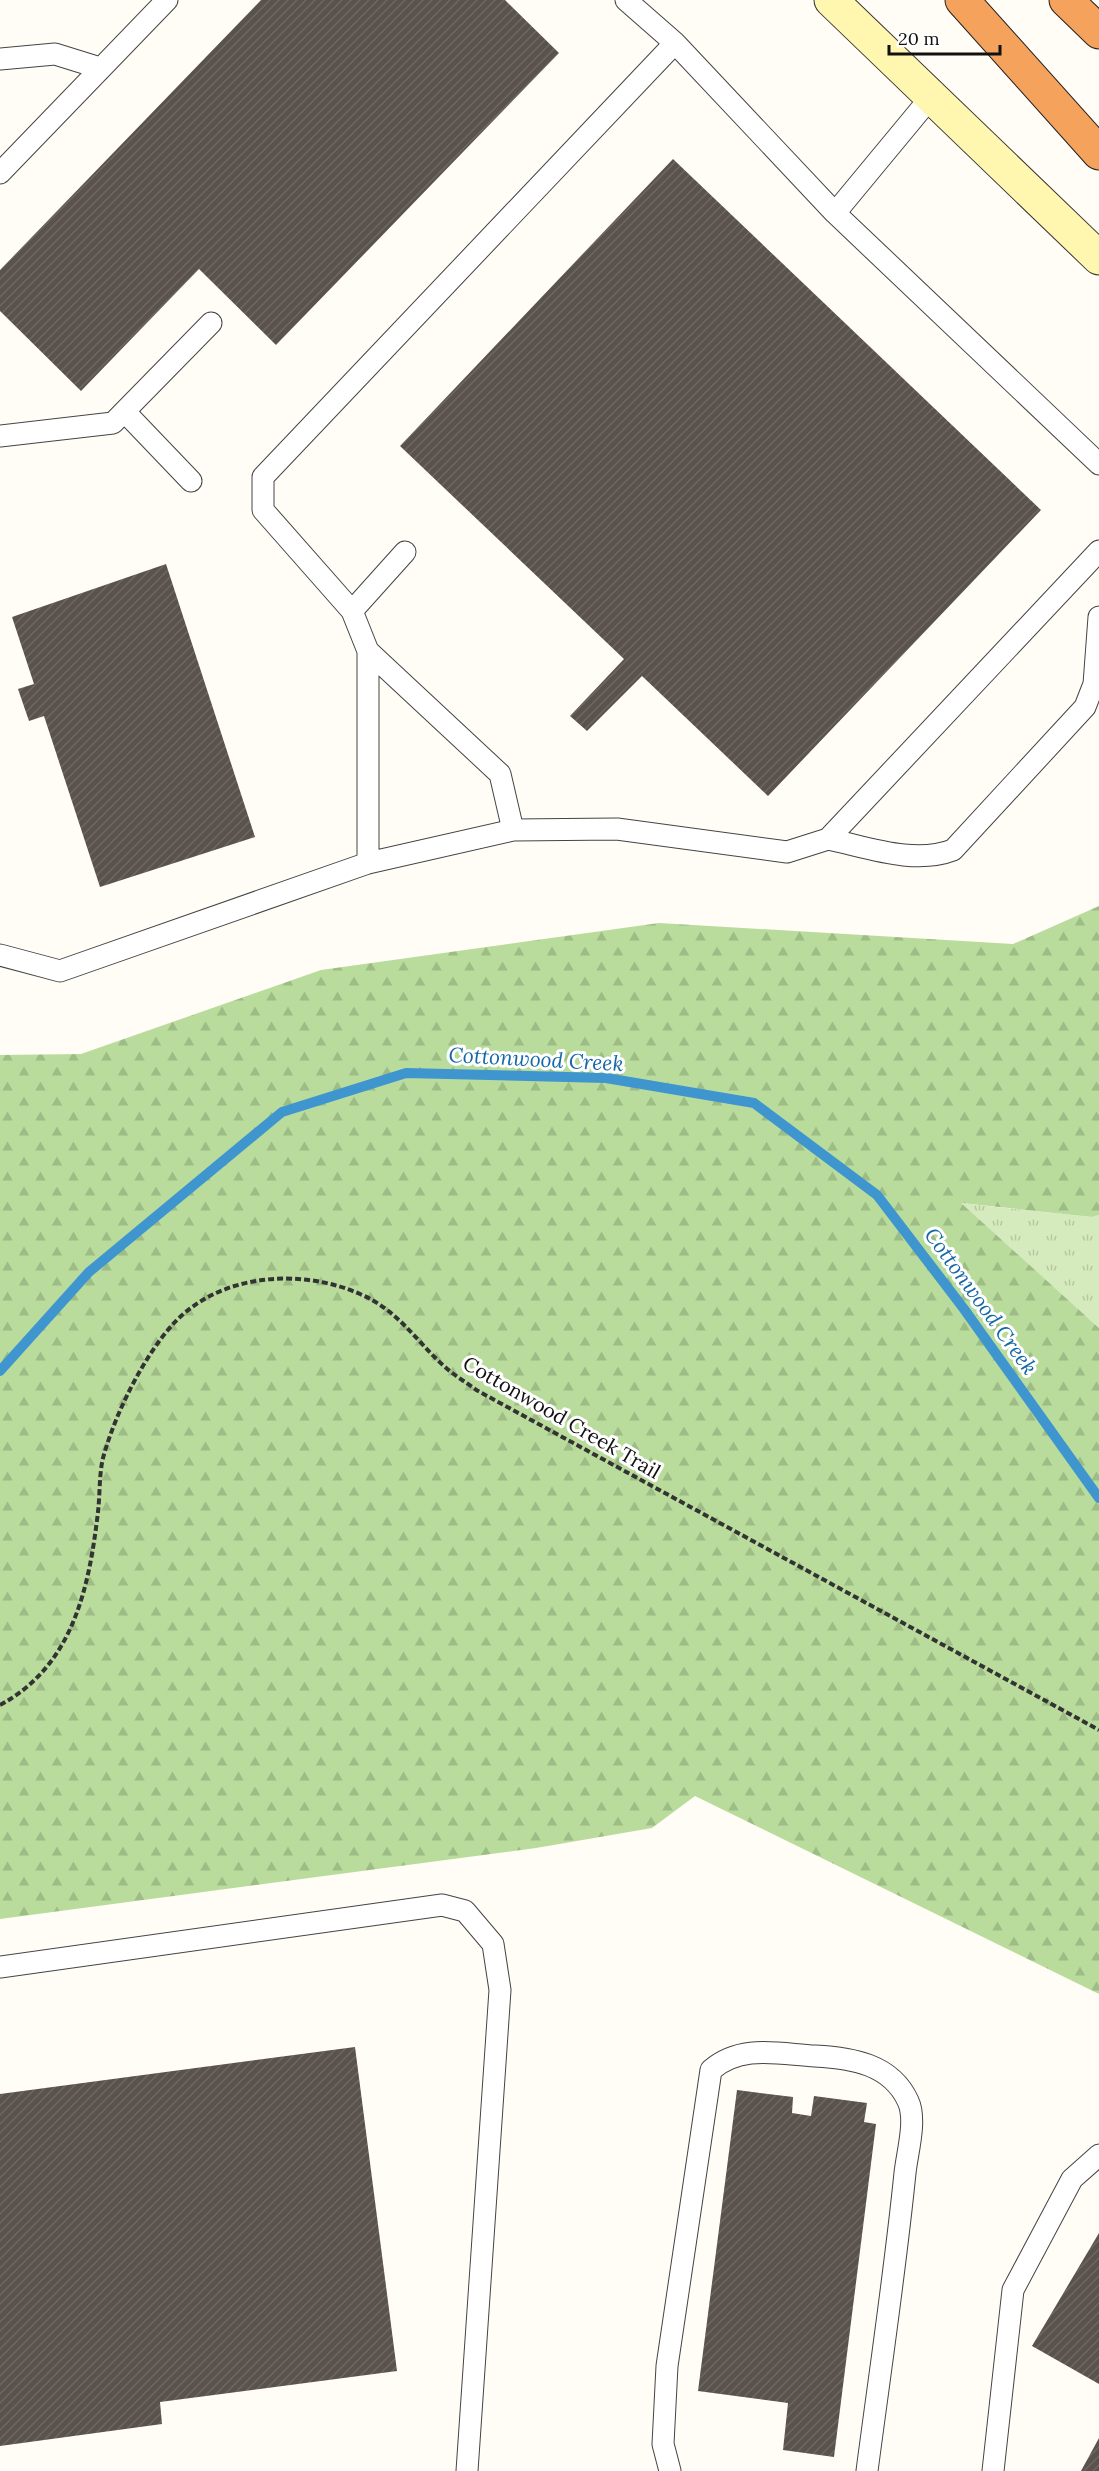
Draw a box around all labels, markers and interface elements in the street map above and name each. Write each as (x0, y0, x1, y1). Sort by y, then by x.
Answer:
scale bar (889, 18, 1000, 56)
text: 20 m (898, 27, 940, 50)
water label: Cottonwood Creek (448, 1041, 624, 1077)
water label: Cottonwood Creek (919, 1222, 1043, 1380)
street label: Cottonwood Creek Trail (459, 1350, 665, 1484)

